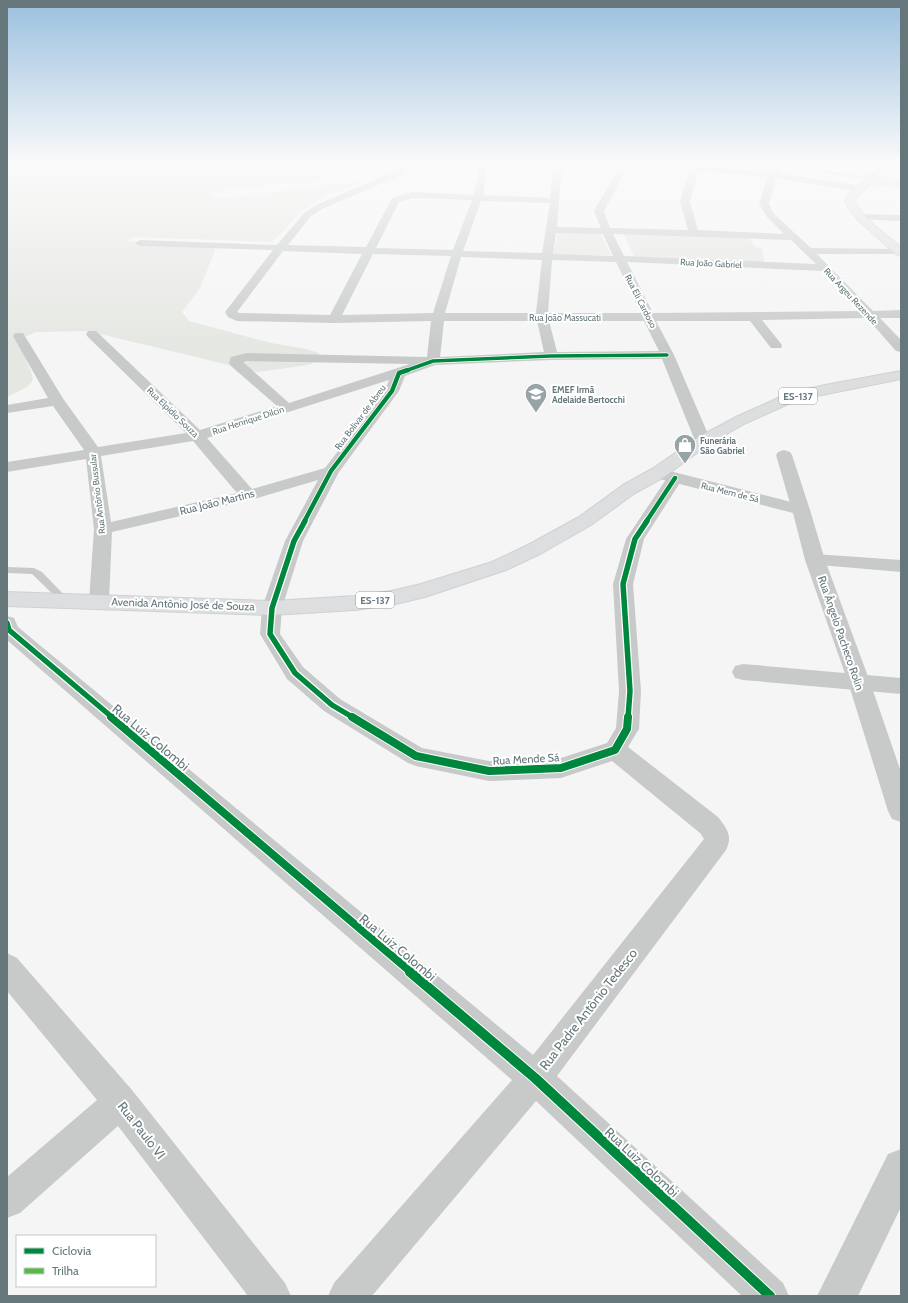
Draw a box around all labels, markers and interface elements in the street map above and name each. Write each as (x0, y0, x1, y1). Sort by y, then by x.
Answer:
street label: Rua João Gabriel (680, 256, 743, 270)
street label: Rua Argeu Rezende (822, 265, 880, 327)
street label: Rua Eli Cardoso (623, 272, 659, 330)
street label: Rua João Massucati (529, 312, 601, 323)
school or university icon: EMEF Irmã Adelaide Bertocchi (523, 381, 549, 414)
street label: Rua Bolivar de Abreu (332, 382, 388, 452)
place label: EMEF Irmã Adelaide Bertocchi (552, 384, 625, 405)
street label: Rua Elpídio Souza (145, 385, 202, 440)
road number: ES-137 (779, 388, 817, 404)
street label: Rua Henrique Dilcin (211, 403, 285, 437)
shop icon: Funerária São Gabriel (672, 432, 698, 465)
place label: Funerária São Gabriel (700, 435, 745, 456)
street label: Rua Antônio Bussular (87, 453, 107, 534)
street label: Rua Mem de Sá (700, 479, 761, 505)
street label: Rua João Martins (178, 486, 256, 518)
street label: Rua Ângelo Pacheco Rolin (815, 574, 867, 692)
road number: ES-137 (356, 592, 394, 608)
street label: Avenida Antônio José de Souza (111, 594, 256, 614)
street label: Rua Luiz Colombi (109, 700, 193, 774)
street label: Rua Mende Sá (492, 750, 560, 768)
street label: Rua Luiz Colombi (356, 910, 440, 984)
street label: Rua Padre Antônio Tedesco (536, 945, 640, 1073)
street label: Rua Paulo VI (115, 1098, 169, 1162)
street label: Rua Luiz Colombi (602, 1124, 682, 1200)
legend (16, 1235, 156, 1287)
text: Ciclovia (52, 1243, 91, 1258)
text: Trilha (52, 1263, 79, 1278)

